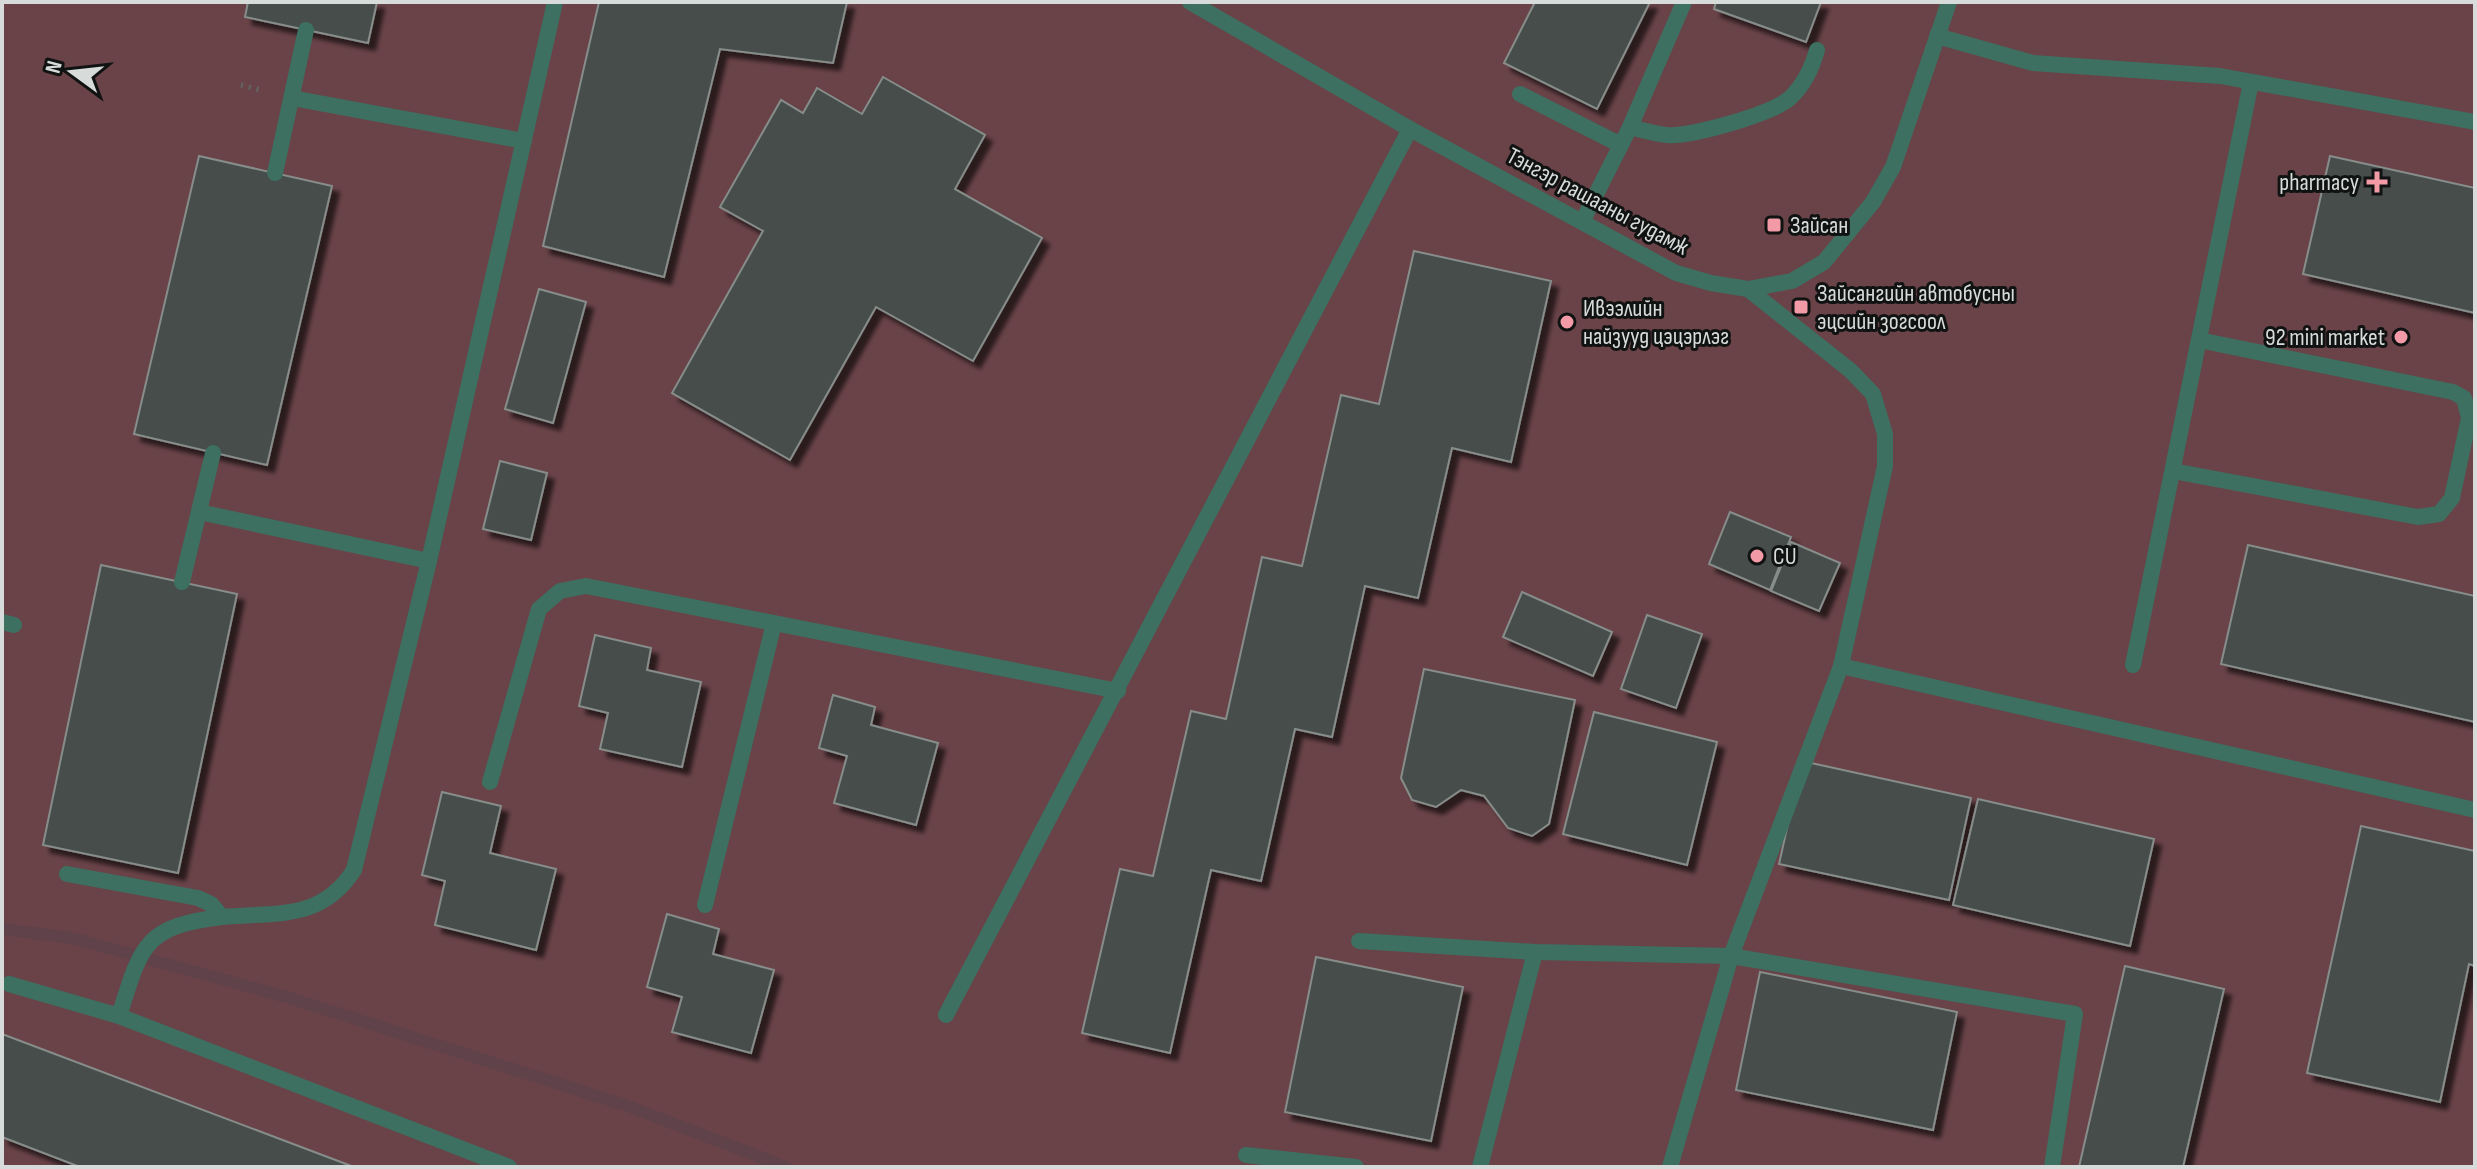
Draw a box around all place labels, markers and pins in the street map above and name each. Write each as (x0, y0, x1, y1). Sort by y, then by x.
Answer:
place label: pharmacy (2279, 168, 2359, 197)
marker: pharmacy (2366, 171, 2388, 193)
place label: Зайсан (1790, 211, 1848, 240)
marker: Зайсан (1765, 216, 1783, 234)
place label: Зайсангийн автобусны эцсийн зогсоол (1817, 279, 2015, 336)
place label: Ивээлийн найзууд цэцэрлэг (1583, 294, 1729, 351)
marker: Зайсангийн автобусны эцсийн зогсоол (1792, 298, 1810, 316)
marker: Ивээлийн найзууд цэцэрлэг (1558, 313, 1576, 331)
place label: 92 mini market (2265, 323, 2385, 352)
marker: 92 mini market (2392, 328, 2410, 346)
place label: CU (1773, 542, 1797, 571)
marker: CU (1748, 547, 1766, 565)

